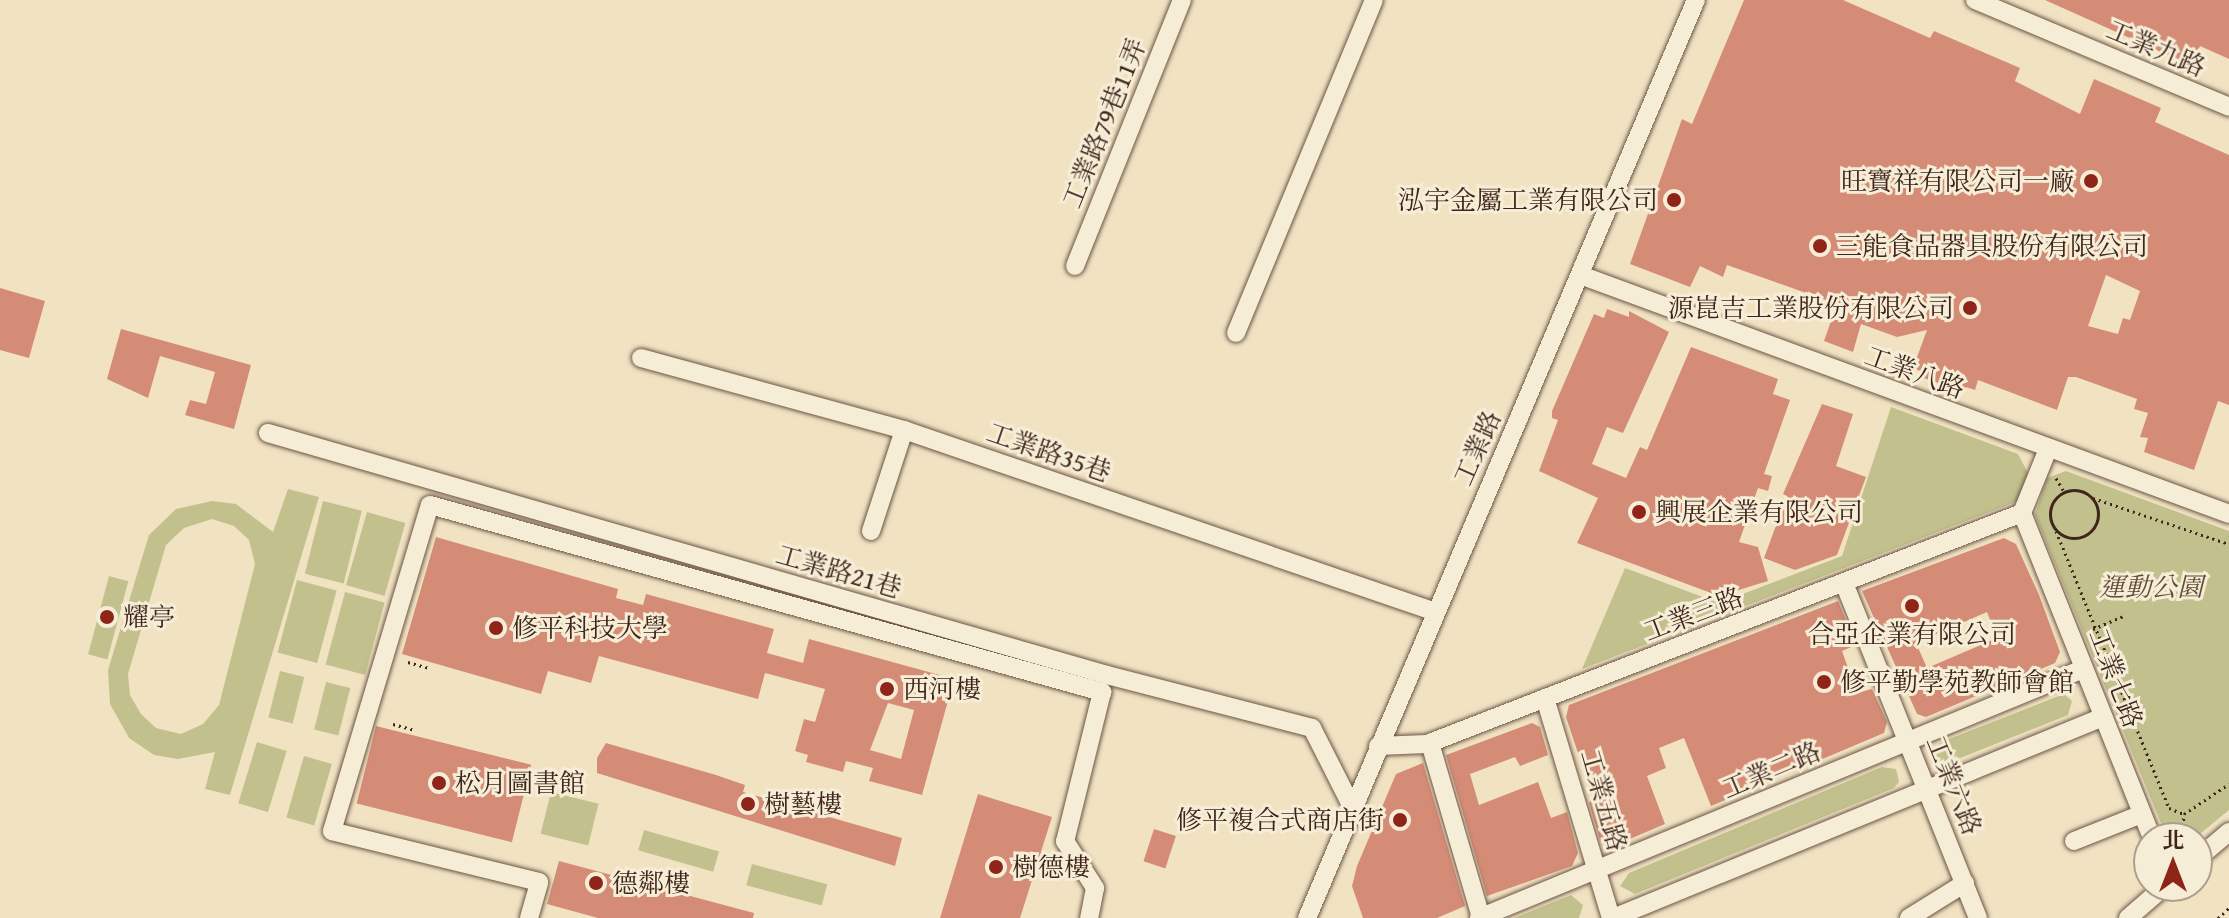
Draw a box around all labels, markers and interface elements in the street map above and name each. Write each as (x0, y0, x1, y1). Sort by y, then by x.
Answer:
street label: 工業九路 (2102, 13, 2210, 83)
street label: 工業路79巷11弄 (1056, 34, 1152, 212)
place label: 旺寶祥有限公司一廠 (1841, 165, 2075, 197)
marker: 旺寶祥有限公司一廠 (2082, 172, 2100, 190)
place label: 泓宇金屬工業有限公司 (1398, 184, 1658, 216)
marker: 泓宇金屬工業有限公司 (1665, 191, 1683, 209)
place label: 三能食品器具股份有限公司 (1836, 230, 2148, 262)
marker: 三能食品器具股份有限公司 (1811, 237, 1829, 255)
place label: 源崑吉工業股份有限公司 (1668, 292, 1954, 324)
marker: 源崑吉工業股份有限公司 (1961, 299, 1979, 317)
street label: 工業八路 (1861, 340, 1969, 404)
street label: 工業路 (1447, 406, 1507, 490)
street label: 工業路35巷 (983, 416, 1115, 488)
place label: 興展企業有限公司 (1655, 496, 1863, 528)
marker: 興展企業有限公司 (1630, 503, 1648, 521)
street label: 工業路21巷 (773, 538, 905, 604)
park label: 運動公園 (2099, 571, 2203, 603)
street label: 工業三路 (1639, 581, 1747, 647)
marker: 合亞企業有限公司 (1903, 597, 1921, 615)
place label: 耀亭 (123, 601, 175, 633)
marker: 耀亭 (98, 608, 116, 626)
place label: 修平科技大學 (512, 612, 668, 644)
place label: 合亞企業有限公司 (1808, 618, 2016, 650)
marker: 修平科技大學 (487, 619, 505, 637)
street label: 工業七路 (2083, 624, 2149, 732)
place label: 修平勤學苑教師會館 (1840, 666, 2074, 698)
place label: 西河樓 (903, 673, 981, 705)
marker: 修平勤學苑教師會館 (1815, 673, 1833, 691)
marker: 西河樓 (878, 680, 896, 698)
street label: 工業六路 (1920, 731, 1988, 839)
street label: 工業二路 (1717, 735, 1825, 805)
street label: 工業五路 (1575, 746, 1633, 854)
place label: 松月圖書館 (455, 767, 585, 799)
marker: 松月圖書館 (430, 774, 448, 792)
place label: 樹藝樓 (764, 788, 842, 820)
marker: 樹藝樓 (739, 795, 757, 813)
place label: 修平複合式商店街 (1176, 804, 1384, 836)
marker: 修平複合式商店街 (1391, 811, 1409, 829)
north arrow (2133, 822, 2213, 902)
text: 北 (2162, 824, 2184, 856)
place label: 樹德樓 (1012, 851, 1090, 883)
marker: 樹德樓 (987, 858, 1005, 876)
place label: 德鄰樓 (612, 867, 690, 899)
marker: 德鄰樓 (587, 874, 605, 892)

